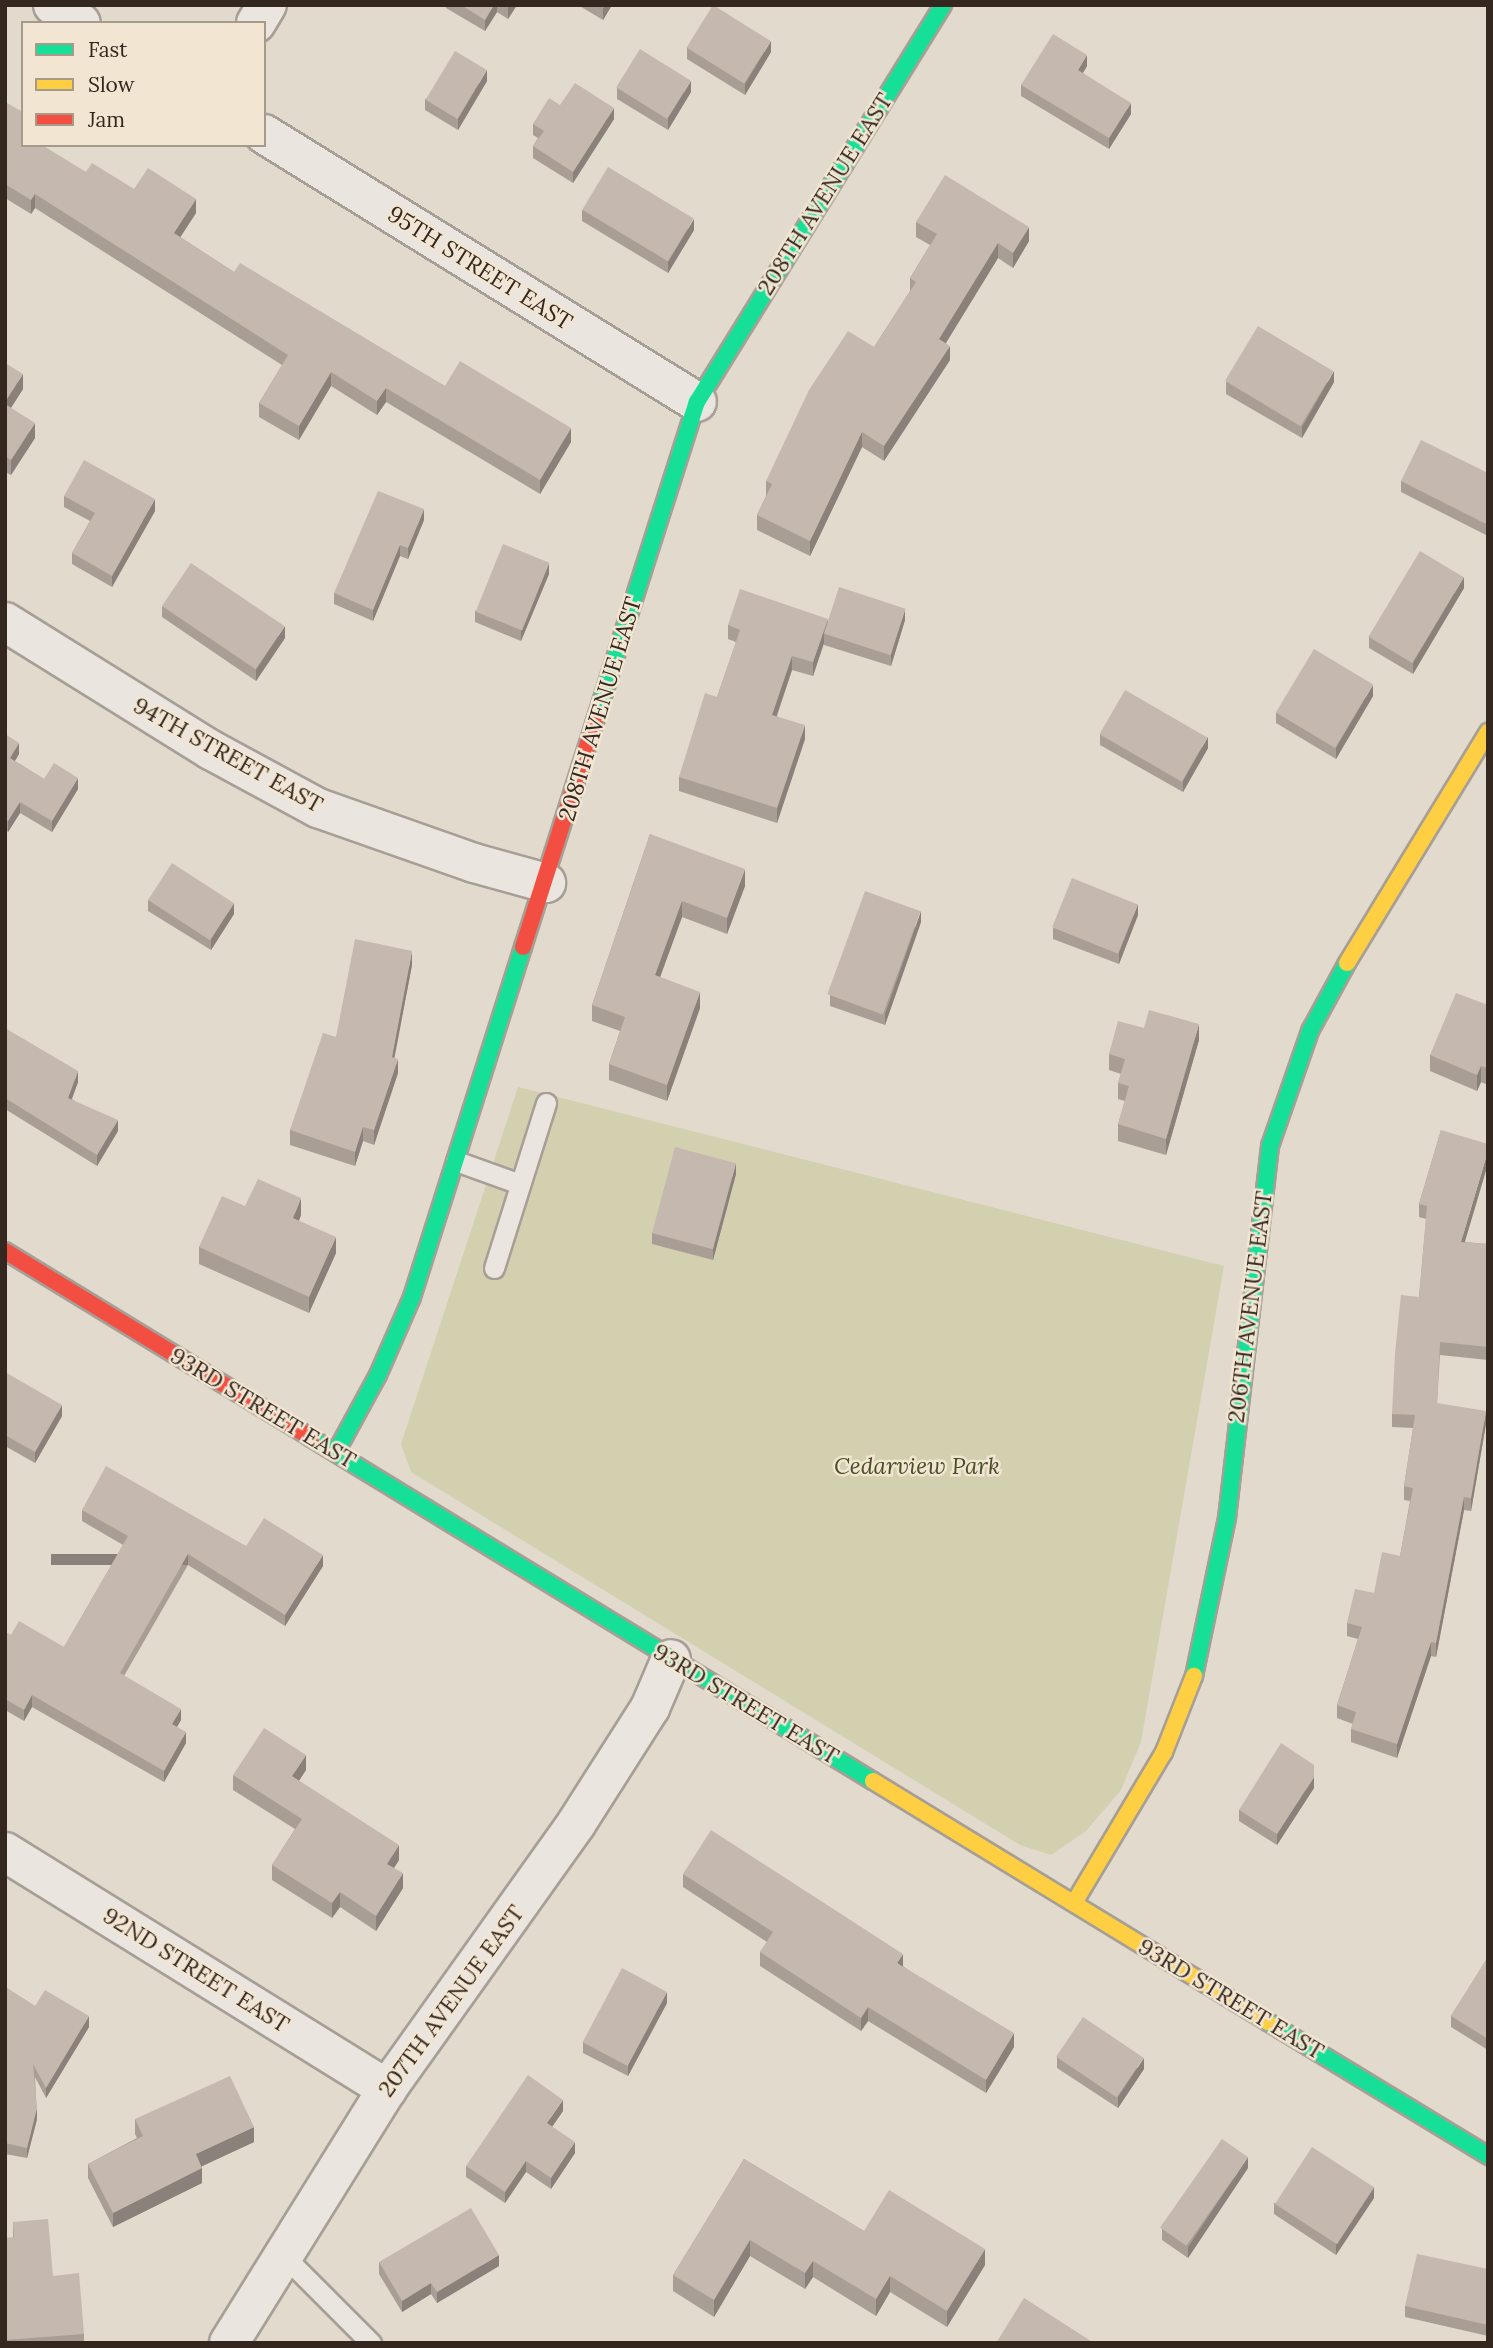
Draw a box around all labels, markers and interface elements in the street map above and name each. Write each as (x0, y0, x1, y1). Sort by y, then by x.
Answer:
legend (21, 21, 266, 147)
text: Fast (88, 36, 127, 63)
text: Slow (88, 71, 135, 98)
street label: 208TH AVENUE EAST (752, 88, 898, 300)
text: Jam (88, 106, 125, 133)
street label: 95TH STREET EAST (383, 200, 577, 336)
street label: 208TH AVENUE EAST (553, 594, 647, 824)
street label: 94TH STREET EAST (128, 691, 328, 819)
street label: 206TH AVENUE EAST (1222, 1190, 1278, 1424)
street label: 93RD STREET EAST (165, 1342, 361, 1474)
park label: Cedarview Park (834, 1452, 1000, 1480)
street label: 93RD STREET EAST (648, 1638, 844, 1770)
street label: 207TH AVENUE EAST (372, 1900, 530, 2102)
street label: 92ND STREET EAST (98, 1901, 294, 2039)
street label: 93RD STREET EAST (1133, 1933, 1329, 2065)

